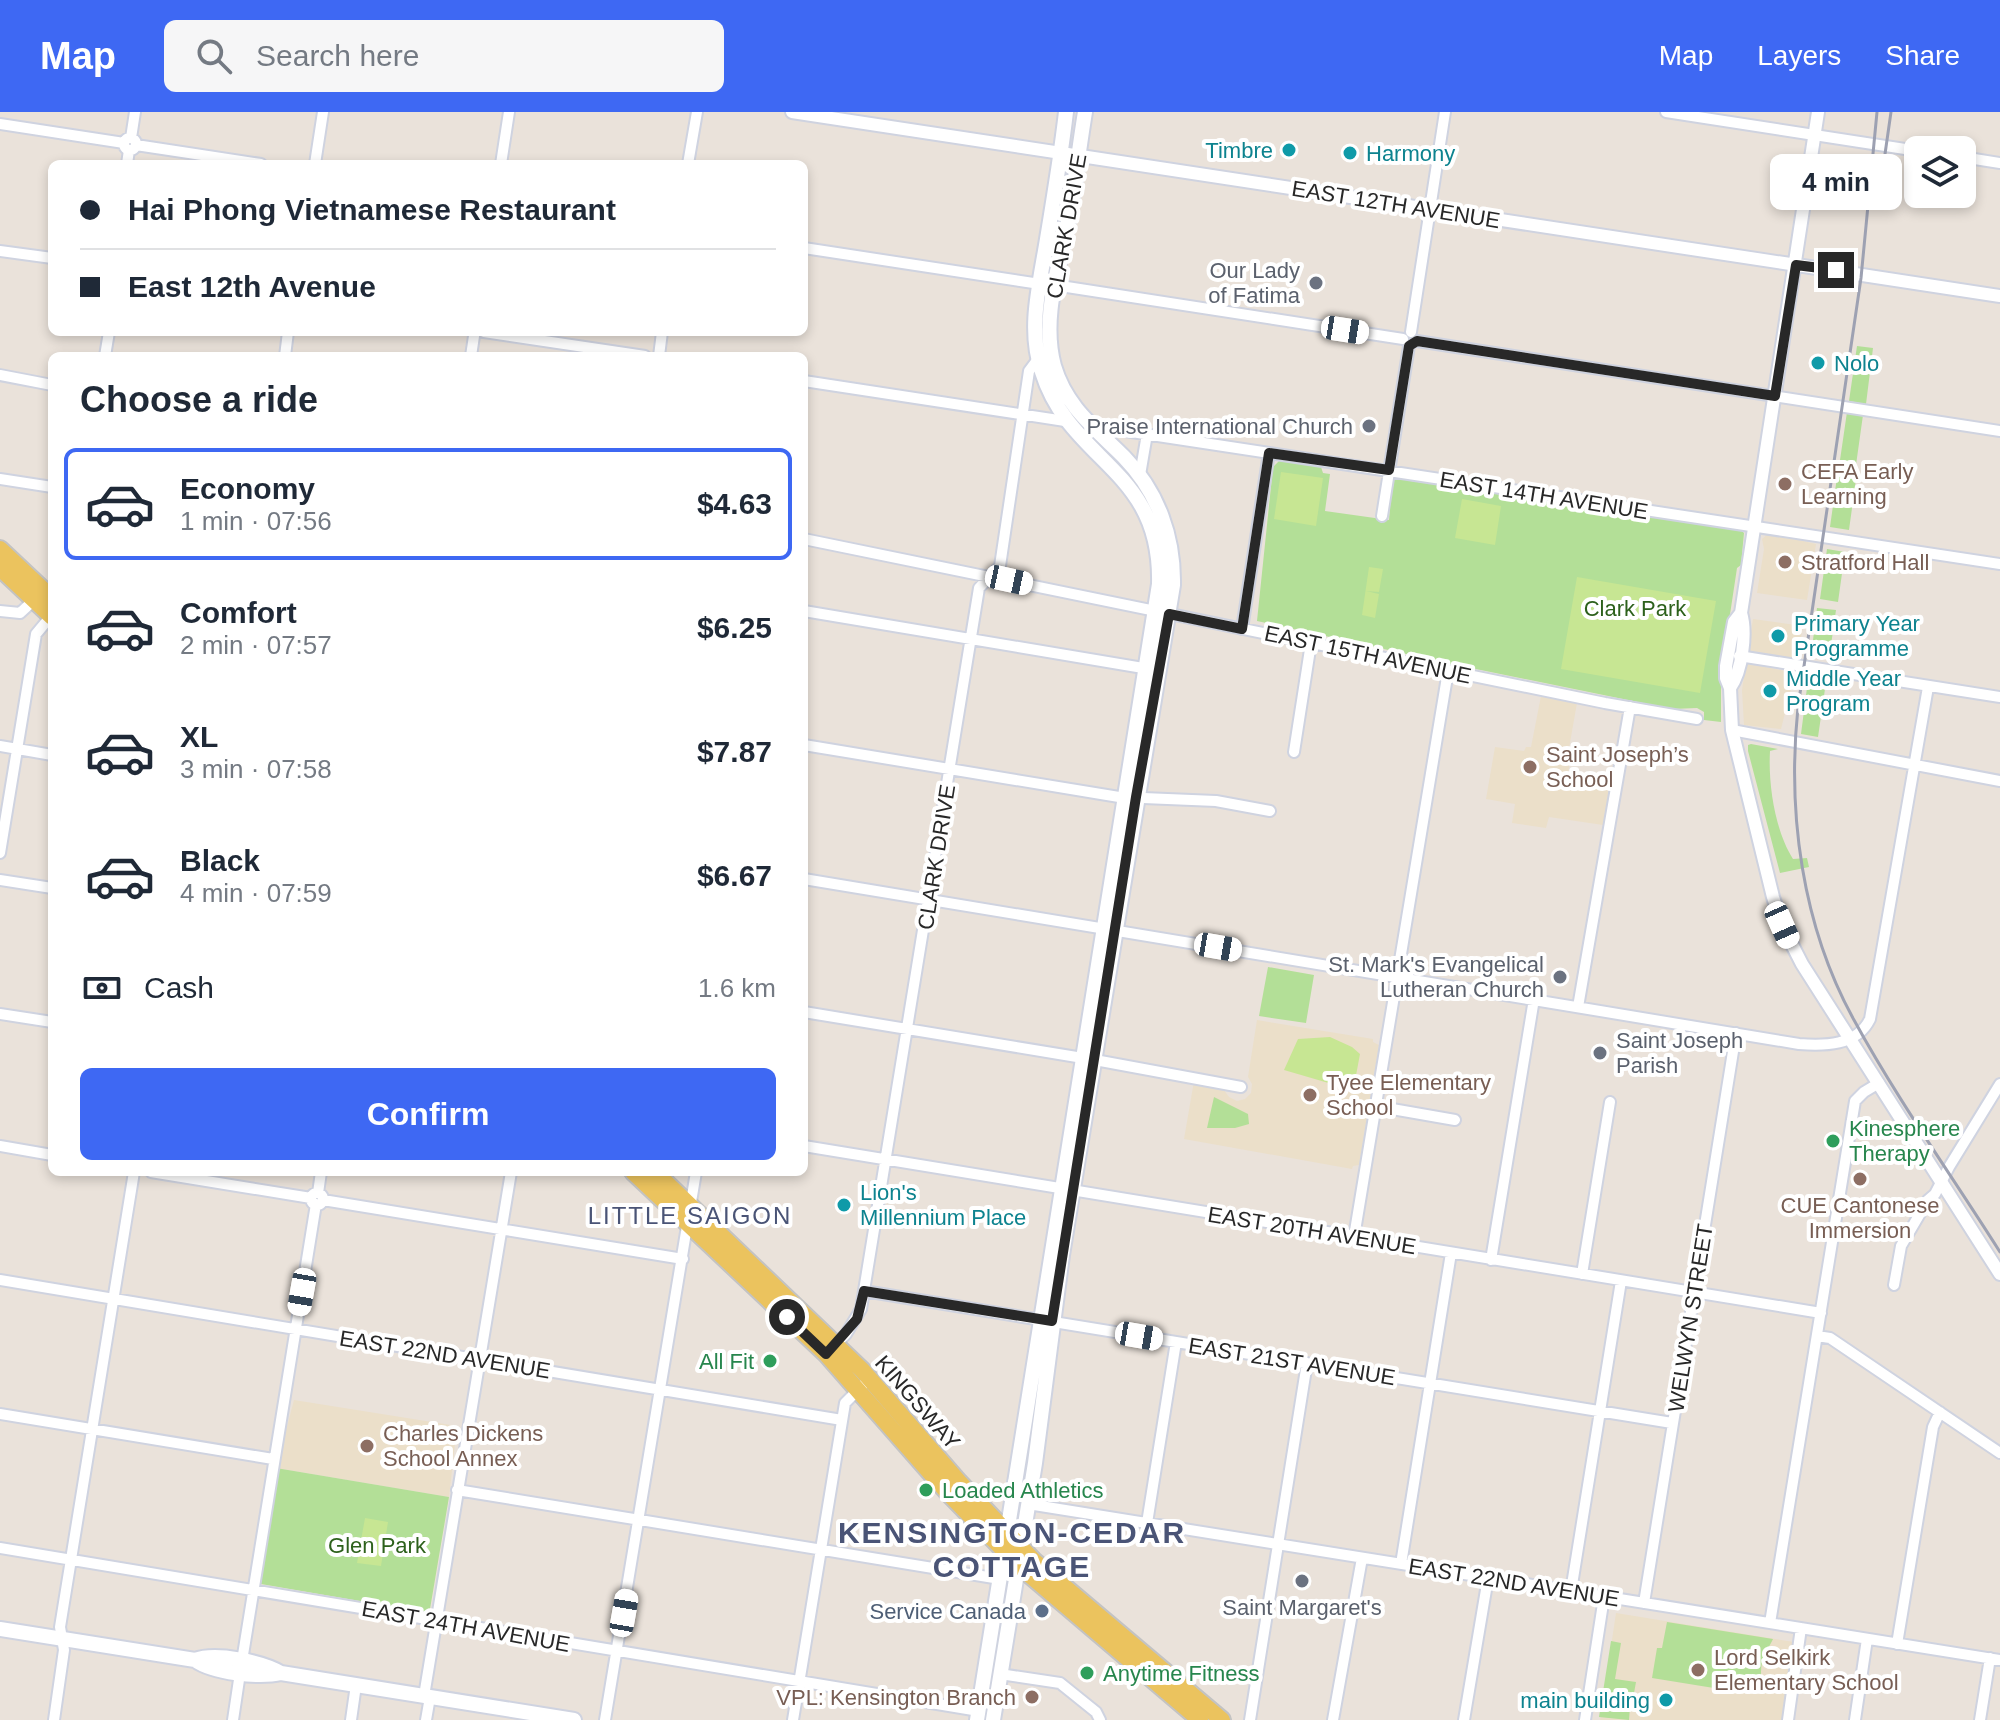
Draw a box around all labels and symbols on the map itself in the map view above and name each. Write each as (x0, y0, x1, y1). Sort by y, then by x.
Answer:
place label: Timbre (1205, 138, 1273, 163)
marker: Timbre (1280, 141, 1298, 159)
place label: Harmony (1366, 141, 1455, 166)
marker: Harmony (1341, 144, 1359, 162)
street label: CLARK DRIVE (1041, 152, 1092, 301)
callout: 4 min (1770, 154, 1902, 210)
street label: EAST 12TH AVENUE (1290, 176, 1502, 233)
route end (1818, 252, 1854, 288)
place label: Our Lady of Fatima (1208, 258, 1301, 308)
marker: Our Lady of Fatima (1307, 274, 1325, 292)
car (1319, 314, 1371, 346)
place label: Nolo (1834, 351, 1879, 376)
marker: Nolo (1809, 354, 1827, 372)
place label: Praise International Church (1086, 414, 1353, 439)
marker: Praise International Church (1360, 417, 1378, 435)
place label: CEFA Early Learning (1801, 459, 1913, 509)
street label: EAST 14TH AVENUE (1438, 467, 1650, 524)
marker: CEFA Early Learning (1776, 475, 1794, 493)
place label: Stratford Hall (1801, 550, 1929, 575)
marker: Stratford Hall (1776, 553, 1794, 571)
car (983, 563, 1035, 597)
park label: Clark Park (1584, 596, 1687, 621)
place label: Primary Year Programme (1794, 611, 1920, 661)
street label: EAST 15TH AVENUE (1262, 620, 1474, 689)
marker: Primary Year Programme (1769, 627, 1787, 645)
place label: Middle Year Program (1786, 666, 1901, 716)
marker: Middle Year Program (1761, 682, 1779, 700)
place label: Saint Joseph’s School (1546, 742, 1689, 792)
marker: Saint Joseph’s School (1521, 758, 1539, 776)
street label: CLARK DRIVE (913, 783, 960, 931)
car (1761, 898, 1803, 952)
car (1192, 931, 1244, 963)
place label: St. Mark's Evangelical Lutheran Church (1328, 952, 1544, 1002)
marker: St. Mark's Evangelical Lutheran Church (1551, 968, 1569, 986)
place label: Saint Joseph Parish (1616, 1028, 1743, 1078)
marker: Saint Joseph Parish (1591, 1044, 1609, 1062)
place label: Tyee Elementary School (1326, 1070, 1491, 1120)
marker: Tyee Elementary School (1301, 1086, 1319, 1104)
place label: Kinesphere Therapy (1849, 1116, 1960, 1166)
marker: Kinesphere Therapy (1824, 1132, 1842, 1150)
marker: CUE Cantonese Immersion (1851, 1170, 1869, 1188)
place label: Lion's Millennium Place (860, 1180, 1026, 1230)
place label: CUE Cantonese Immersion (1781, 1193, 1939, 1243)
marker: Lion's Millennium Place (835, 1196, 853, 1214)
district label: LITTLE SAIGON (588, 1202, 792, 1229)
street label: EAST 20TH AVENUE (1206, 1202, 1418, 1259)
street label: WELWYN STREET (1663, 1222, 1718, 1414)
car (286, 1266, 318, 1318)
route start (769, 1299, 805, 1335)
car (1113, 1320, 1165, 1352)
street label: EAST 22ND AVENUE (338, 1325, 552, 1384)
street label: EAST 21ST AVENUE (1187, 1333, 1397, 1390)
place label: All Fit (699, 1349, 754, 1374)
street label: KINGSWAY (870, 1350, 965, 1455)
marker: All Fit (761, 1352, 779, 1370)
place label: Charles Dickens School Annex (383, 1421, 543, 1471)
marker: Charles Dickens School Annex (358, 1437, 376, 1455)
place label: Loaded Athletics (942, 1478, 1103, 1503)
marker: Loaded Athletics (917, 1481, 935, 1499)
district label: KENSINGTON-CEDAR COTTAGE (838, 1516, 1186, 1583)
park label: Glen Park (328, 1533, 427, 1558)
street label: EAST 22ND AVENUE (1407, 1553, 1621, 1612)
marker: Saint Margaret's (1293, 1572, 1311, 1590)
car (608, 1587, 640, 1639)
place label: Saint Margaret's (1222, 1595, 1382, 1620)
street label: EAST 24TH AVENUE (360, 1596, 572, 1657)
place label: Service Canada (869, 1599, 1027, 1624)
marker: Service Canada (1033, 1602, 1051, 1620)
place label: Lord Selkirk Elementary School (1714, 1645, 1899, 1695)
place label: Anytime Fitness (1103, 1661, 1260, 1686)
marker: Lord Selkirk Elementary School (1689, 1661, 1707, 1679)
marker: Anytime Fitness (1078, 1664, 1096, 1682)
place label: VPL: Kensington Branch (776, 1685, 1016, 1710)
marker: VPL: Kensington Branch (1023, 1688, 1041, 1706)
place label: main building (1520, 1688, 1650, 1713)
marker: main building (1657, 1691, 1675, 1709)

